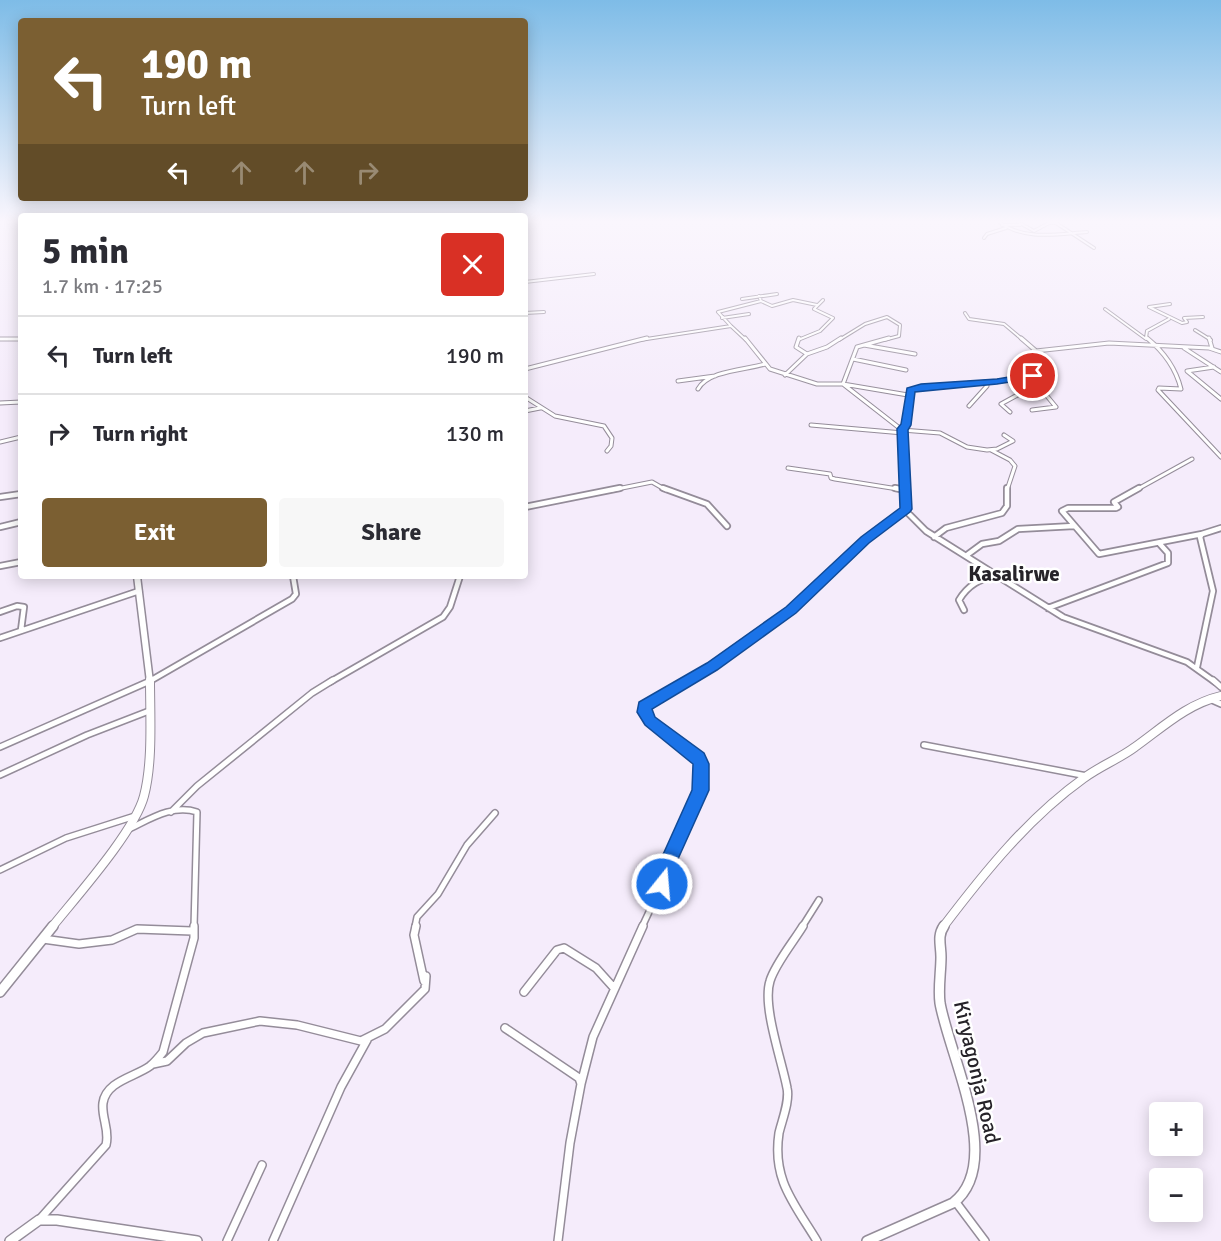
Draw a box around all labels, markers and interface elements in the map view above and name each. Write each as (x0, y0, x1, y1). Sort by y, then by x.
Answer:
text: 190 m (141, 39, 252, 90)
icon: left (42, 42, 120, 120)
text: Turn left (141, 90, 236, 123)
icon: left (162, 156, 195, 189)
icon: ahead (225, 156, 258, 189)
icon: ahead (288, 156, 321, 189)
icon: right (351, 156, 384, 189)
text: 5 min (42, 229, 129, 274)
button: close (441, 233, 504, 296)
text: 1.7 km · 17:25 (42, 274, 163, 299)
icon: left (42, 339, 75, 372)
text: Turn left (93, 342, 173, 369)
text: 190 m (446, 342, 504, 369)
pin (1007, 350, 1058, 401)
icon: arrive (1016, 359, 1049, 392)
icon: right (42, 417, 75, 450)
text: Turn right (93, 420, 188, 447)
text: 130 m (446, 420, 504, 447)
button: Exit (42, 498, 267, 567)
button: Share (279, 498, 504, 567)
district label: Kasalirwe (968, 561, 1060, 587)
position arrow (630, 852, 694, 916)
street label: Kiryagonja Road (948, 998, 1006, 1146)
map controls (1149, 1102, 1203, 1222)
button: + (1149, 1102, 1203, 1156)
button: − (1149, 1168, 1203, 1222)

